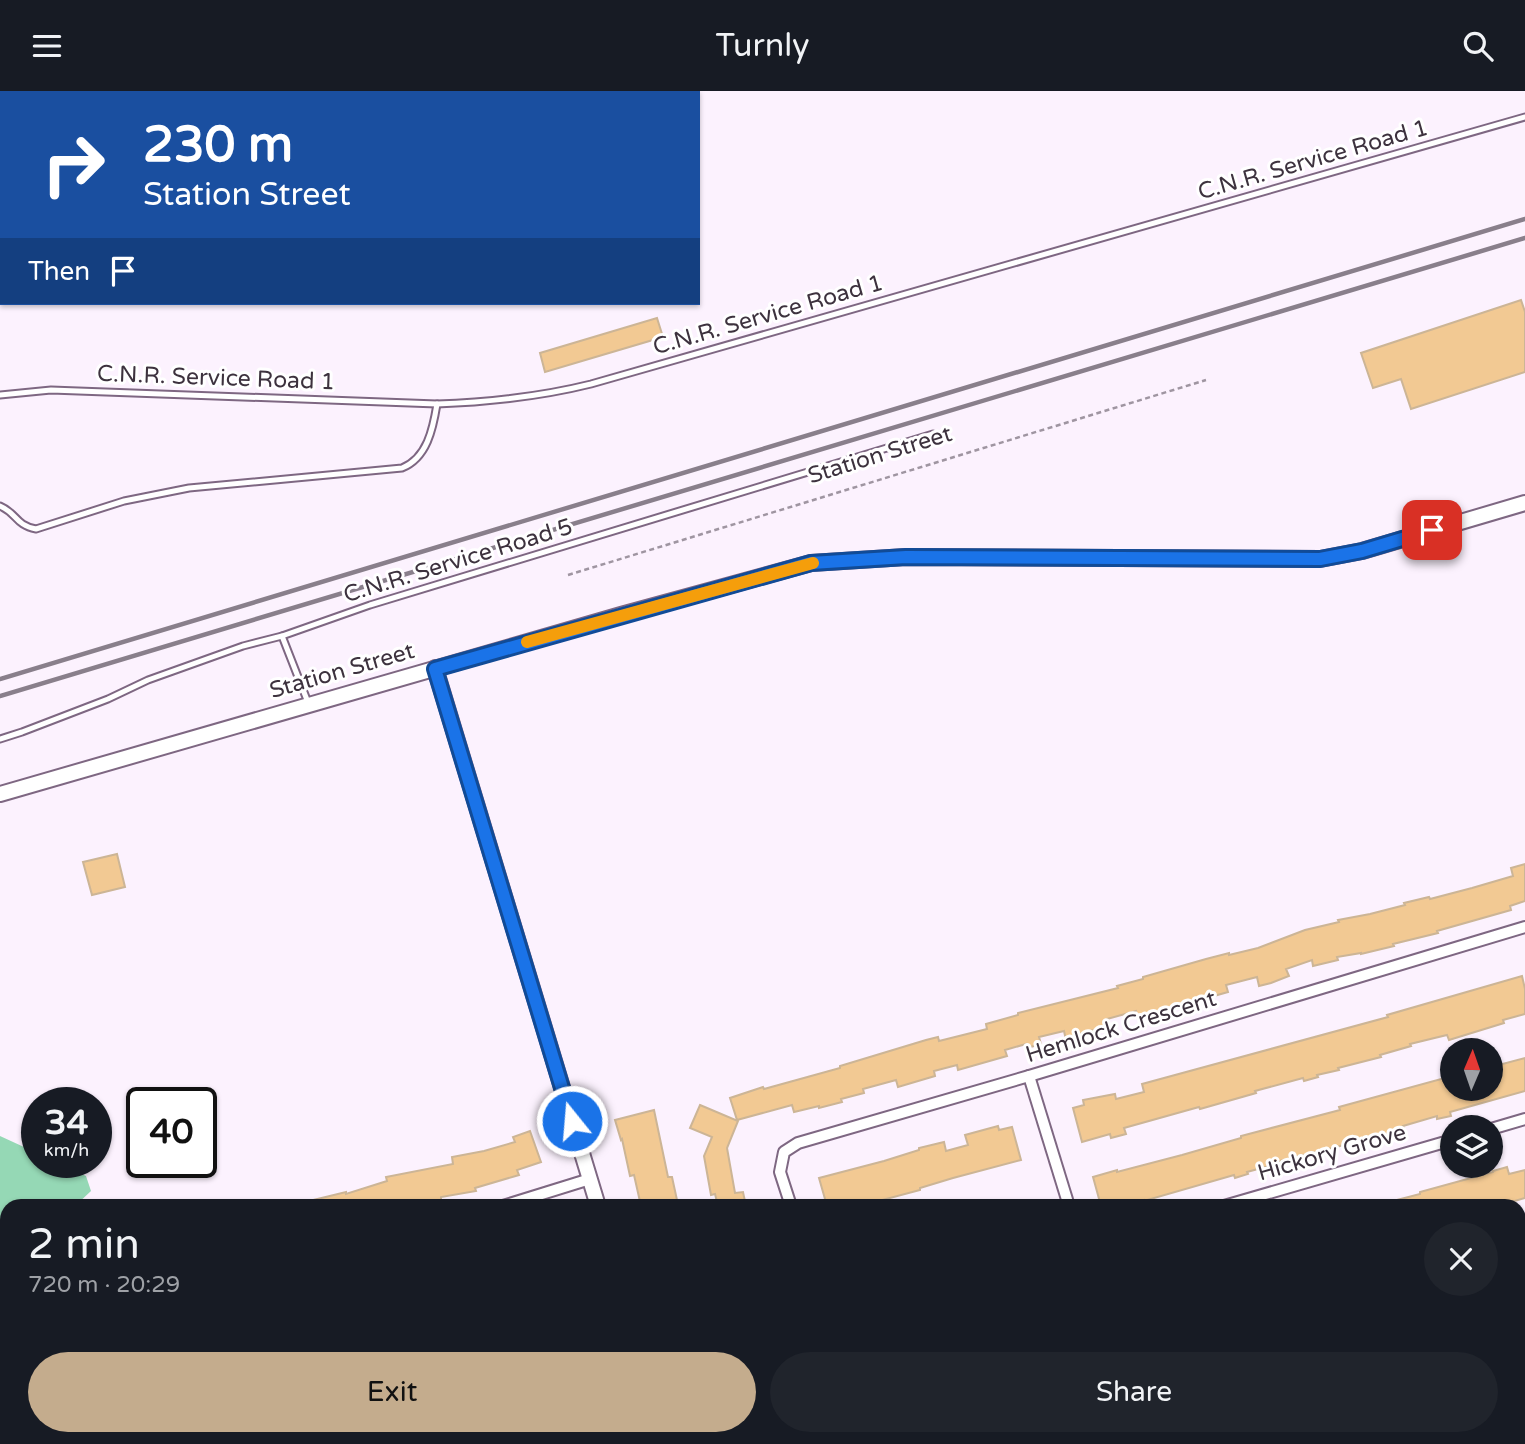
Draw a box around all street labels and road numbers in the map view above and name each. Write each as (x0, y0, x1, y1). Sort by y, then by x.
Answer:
street label: C.N.R. Service Road 1 (1195, 114, 1431, 206)
street label: C.N.R. Service Road 1 (650, 269, 886, 361)
street label: C.N.R. Service Road 1 (97, 360, 335, 396)
street label: Station Street (805, 420, 956, 490)
street label: C.N.R. Service Road 5 (340, 513, 576, 609)
street label: Station Street (266, 637, 418, 705)
street label: Hemlock Crescent (1022, 985, 1220, 1069)
street label: Hickory Grove (1254, 1118, 1410, 1188)

